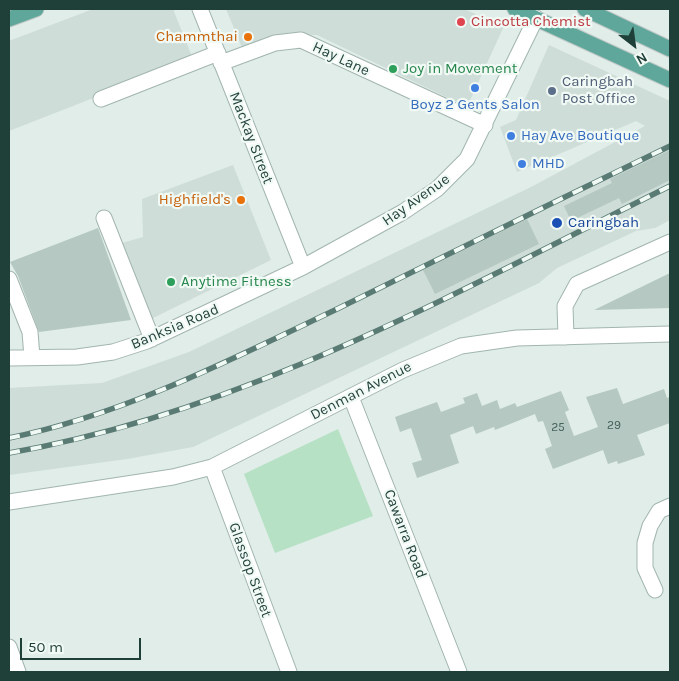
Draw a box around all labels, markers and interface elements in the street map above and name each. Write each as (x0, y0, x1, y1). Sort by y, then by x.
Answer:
place label: Cincotta Chemist (471, 13, 591, 31)
marker: Cincotta Chemist (455, 16, 467, 28)
north arrow (609, 20, 659, 70)
place label: Chammthai (156, 28, 238, 46)
marker: Chammthai (242, 31, 254, 43)
street label: Hay Lane (310, 38, 372, 80)
text: N (633, 49, 650, 68)
place label: Joy in Movement (403, 60, 517, 78)
marker: Joy in Movement (387, 63, 399, 75)
place label: Caringbah Post Office (562, 73, 635, 108)
marker: Boyz 2 Gents Salon (469, 82, 481, 94)
marker: Caringbah Post Office (546, 85, 558, 97)
street label: Mackay Street (225, 89, 277, 187)
place label: Boyz 2 Gents Salon (410, 96, 540, 114)
place label: Hay Ave Boutique (521, 127, 639, 145)
marker: Hay Ave Boutique (505, 130, 517, 142)
place label: MHD (532, 155, 565, 173)
marker: MHD (516, 158, 528, 170)
street label: Hay Avenue (379, 170, 453, 230)
place label: Highfield's (159, 191, 231, 209)
marker: Highfield's (235, 194, 247, 206)
place label: Caringbah (568, 214, 639, 232)
marker: Caringbah (550, 216, 564, 230)
place label: Anytime Fitness (181, 273, 292, 291)
marker: Anytime Fitness (165, 276, 177, 288)
street label: Banksia Road (128, 300, 222, 354)
street label: Denman Avenue (307, 358, 415, 424)
house number: 29 (607, 419, 621, 433)
house number: 25 (551, 421, 565, 435)
street label: Cawarra Road (380, 487, 430, 581)
street label: Glassop Street (225, 520, 275, 620)
scale bar (22, 628, 144, 660)
text: 50 m (28, 638, 63, 656)

